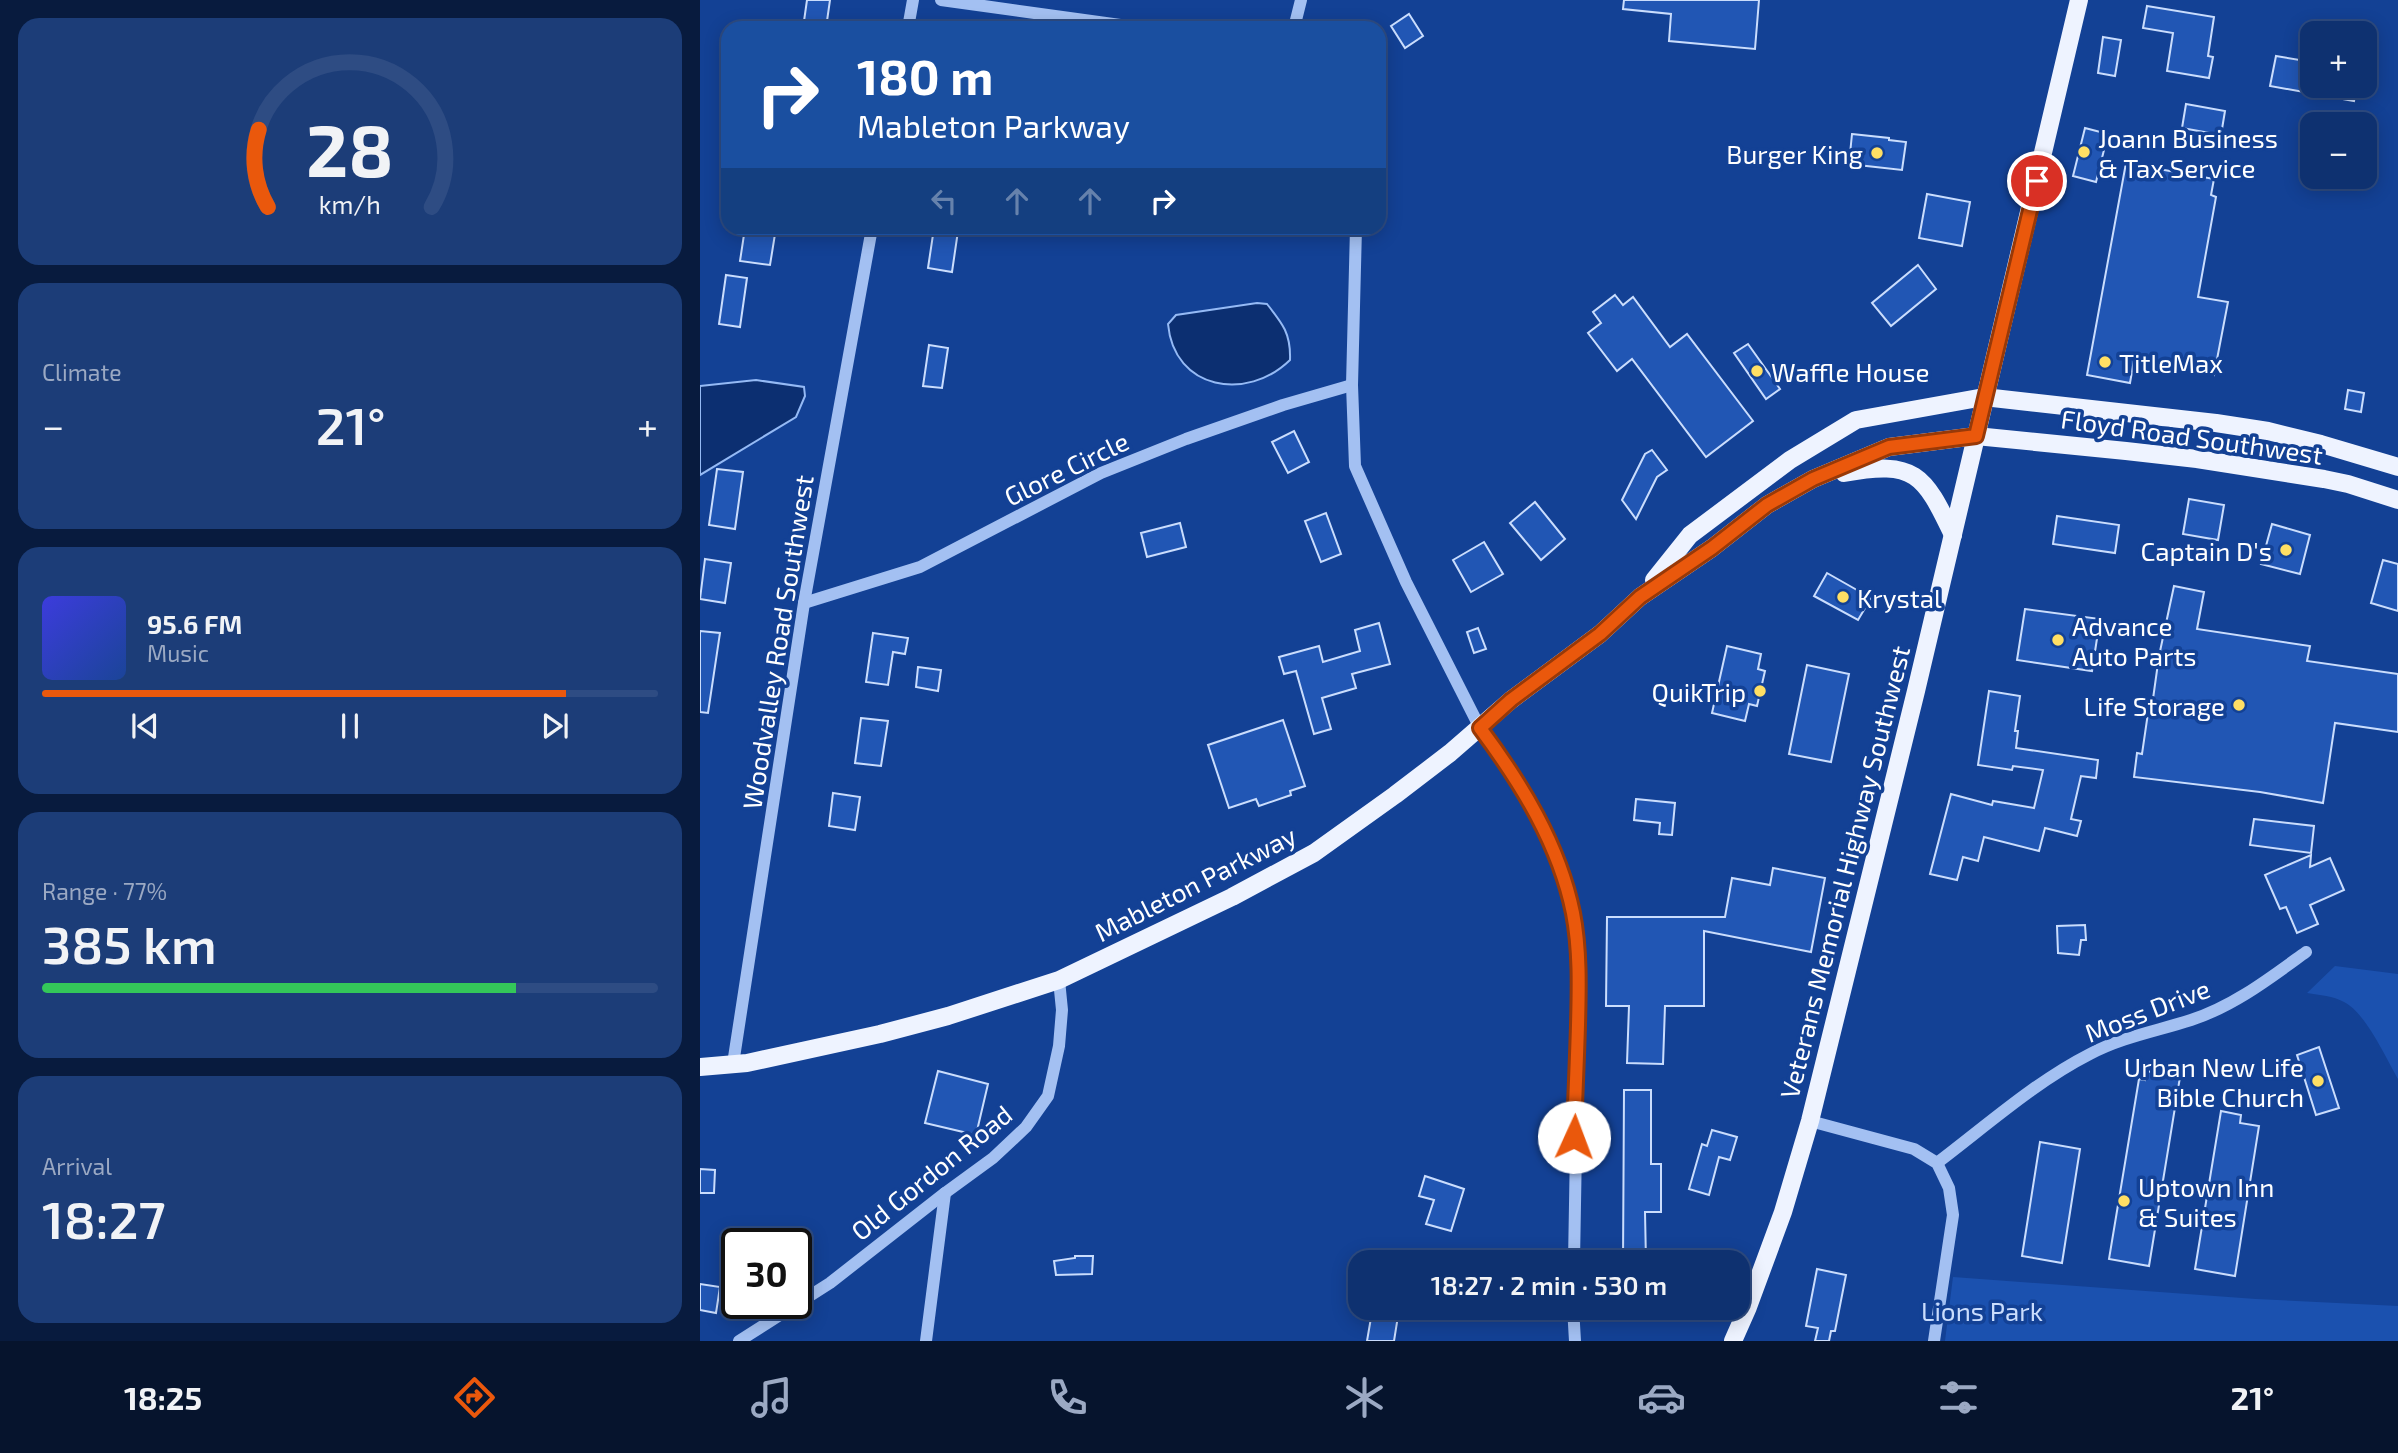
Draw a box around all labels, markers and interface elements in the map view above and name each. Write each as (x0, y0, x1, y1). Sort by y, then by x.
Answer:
map controls (2300, 21, 2377, 189)
button: + (2300, 21, 2377, 98)
text: 180 m (857, 46, 993, 105)
icon: right (742, 49, 833, 140)
text: 28 (306, 105, 394, 193)
text: Mableton Parkway (857, 106, 1130, 144)
button: − (2300, 112, 2377, 189)
place label: Joann Business & Tax Service (2098, 122, 2278, 183)
place label: Burger King (1726, 138, 1863, 169)
marker: Joann Business & Tax Service (2076, 144, 2092, 160)
marker: Burger King (1869, 145, 1885, 161)
pin (2007, 151, 2067, 211)
icon: arrive (2018, 162, 2056, 200)
icon: left (925, 182, 963, 220)
icon: ahead (998, 182, 1036, 220)
icon: ahead (1071, 182, 1109, 220)
icon: right (1144, 182, 1182, 220)
text: km/h (319, 189, 381, 219)
place label: TitleMax (2119, 347, 2223, 378)
marker: TitleMax (2097, 354, 2113, 370)
place label: Waffle House (1771, 356, 1930, 387)
text: Climate (42, 358, 122, 386)
marker: Waffle House (1749, 363, 1765, 379)
text: 21° (316, 393, 386, 455)
text: − (42, 402, 64, 448)
text: + (637, 402, 658, 448)
street label: Floyd Road Southwest (2059, 402, 2325, 470)
street label: Glore Circle (999, 425, 1133, 511)
street label: Woodvalley Road Southwest (735, 473, 819, 811)
place label: Captain D's (2140, 535, 2272, 566)
marker: Captain D's (2278, 542, 2294, 558)
place label: Krystal (1857, 582, 1942, 613)
marker: Krystal (1835, 589, 1851, 605)
text: 95.6 FM (147, 608, 242, 639)
place label: Advance Auto Parts (2072, 610, 2197, 671)
marker: Advance Auto Parts (2050, 632, 2066, 648)
text: Music (147, 639, 209, 667)
street label: Veterans Memorial Highway Southwest (1773, 642, 1915, 1102)
place label: QuikTrip (1652, 676, 1746, 707)
marker: QuikTrip (1752, 683, 1768, 699)
place label: Life Storage (2084, 690, 2225, 721)
marker: Life Storage (2231, 697, 2247, 713)
icon: previous (126, 707, 164, 745)
icon: pause (331, 707, 369, 745)
icon: next (536, 707, 574, 745)
street label: Mableton Parkway (1089, 819, 1301, 947)
text: Range · 77% (42, 877, 167, 905)
text: 385 km (42, 912, 217, 974)
street label: Moss Drive (2080, 972, 2214, 1048)
place label: Urban New Life Bible Church (2124, 1051, 2304, 1112)
marker: Urban New Life Bible Church (2310, 1073, 2326, 1089)
street label: Old Gordon Road (845, 1098, 1017, 1246)
position arrow (1537, 1100, 1611, 1174)
text: Arrival (42, 1152, 112, 1180)
place label: Uptown Inn & Suites (2138, 1171, 2274, 1232)
text: 18:27 (42, 1187, 166, 1249)
marker: Uptown Inn & Suites (2116, 1193, 2132, 1209)
speed limit sign: 30 (721, 1228, 812, 1319)
text: 18:27 · 2 min · 530 m (1431, 1269, 1667, 1300)
park label: Lions Park (1921, 1295, 2043, 1326)
icon: directions (450, 1373, 499, 1422)
icon: music (747, 1373, 796, 1422)
icon: phone (1043, 1373, 1092, 1422)
icon: climate (1340, 1373, 1389, 1422)
icon: car (1637, 1373, 1686, 1422)
icon: filters (1934, 1373, 1983, 1422)
text: 18:25 (124, 1378, 202, 1416)
text: 21° (2231, 1378, 2274, 1416)

